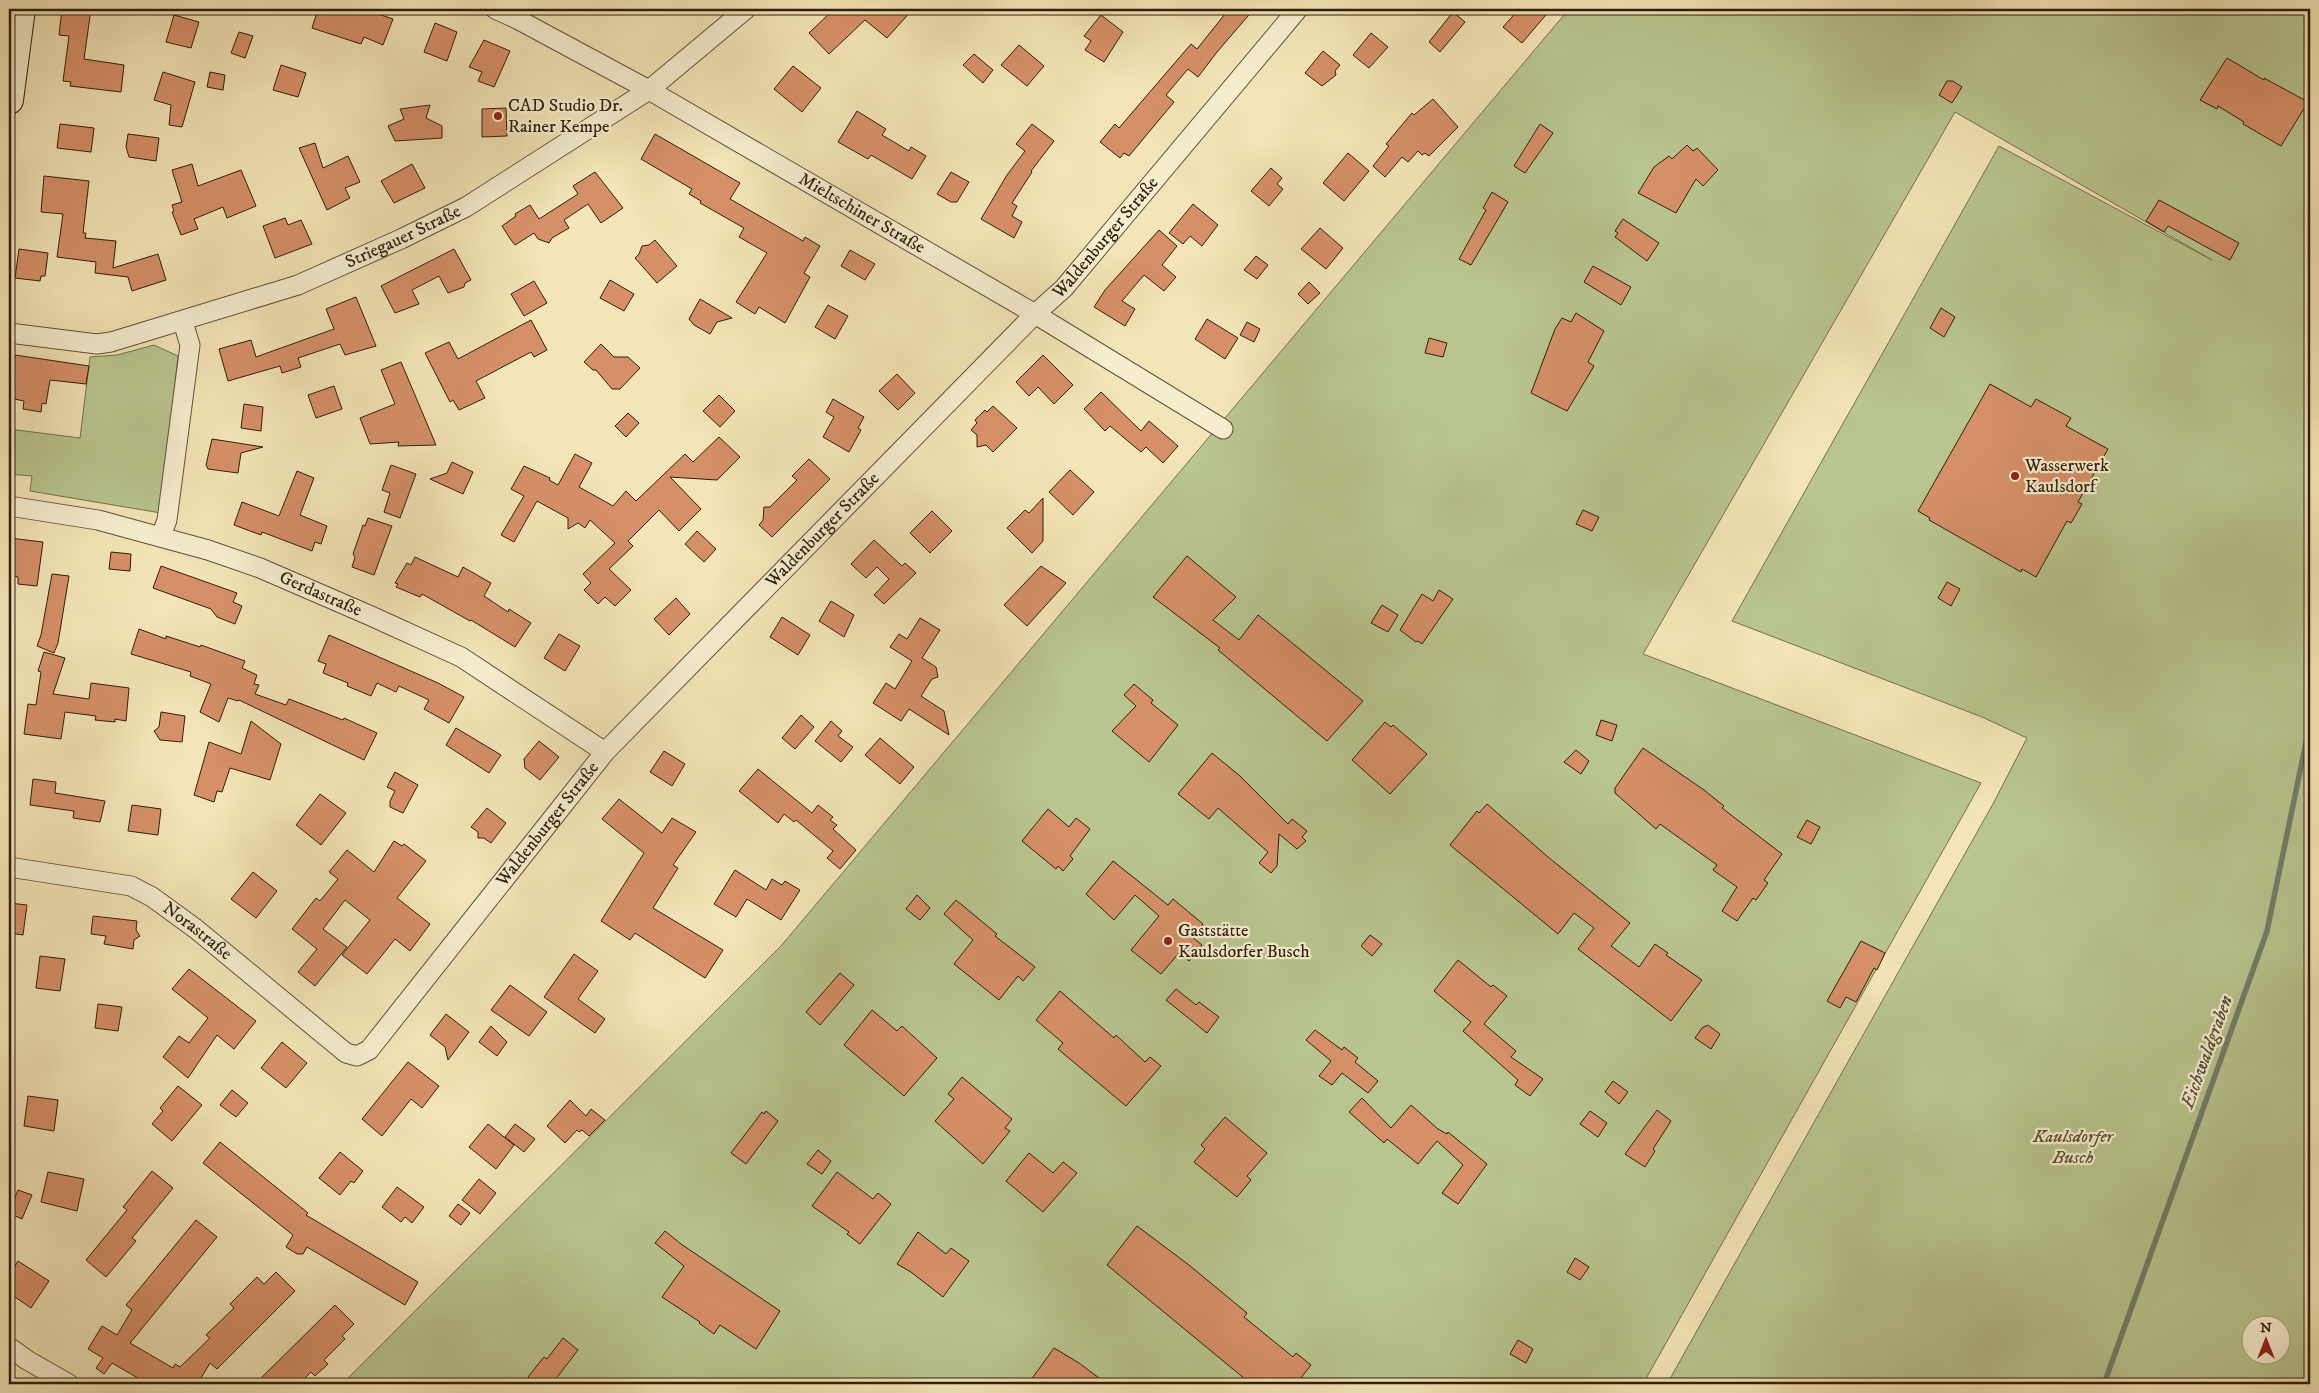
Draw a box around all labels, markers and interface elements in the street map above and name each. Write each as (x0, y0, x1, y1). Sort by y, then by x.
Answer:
place label: CAD Studio Dr. Rainer Kempe (508, 95, 623, 138)
marker: CAD Studio Dr. Rainer Kempe (492, 110, 504, 122)
street label: Mieltschiner Straße (794, 168, 929, 259)
street label: Waldenburger Straße (1047, 172, 1163, 304)
street label: Striegauer Straße (342, 200, 465, 273)
place label: Wasserwerk Kaulsdorf (2024, 455, 2109, 498)
street label: Waldenburger Straße (761, 468, 884, 593)
marker: Wasserwerk Kaulsdorf (2009, 470, 2021, 482)
street label: Gerdastraße (276, 567, 365, 622)
street label: Waldenburger Straße (491, 757, 604, 892)
street label: Norastraße (158, 897, 236, 965)
place label: Gaststätte Kaulsdorfer Busch (1178, 920, 1310, 963)
marker: Gaststätte Kaulsdorfer Busch (1162, 935, 1174, 947)
water label: Eichwaldgraben (2176, 992, 2238, 1113)
park label: Kaulsdorfer Busch (2032, 1126, 2115, 1169)
north arrow (2242, 1316, 2292, 1366)
text: N (2260, 1319, 2272, 1337)

